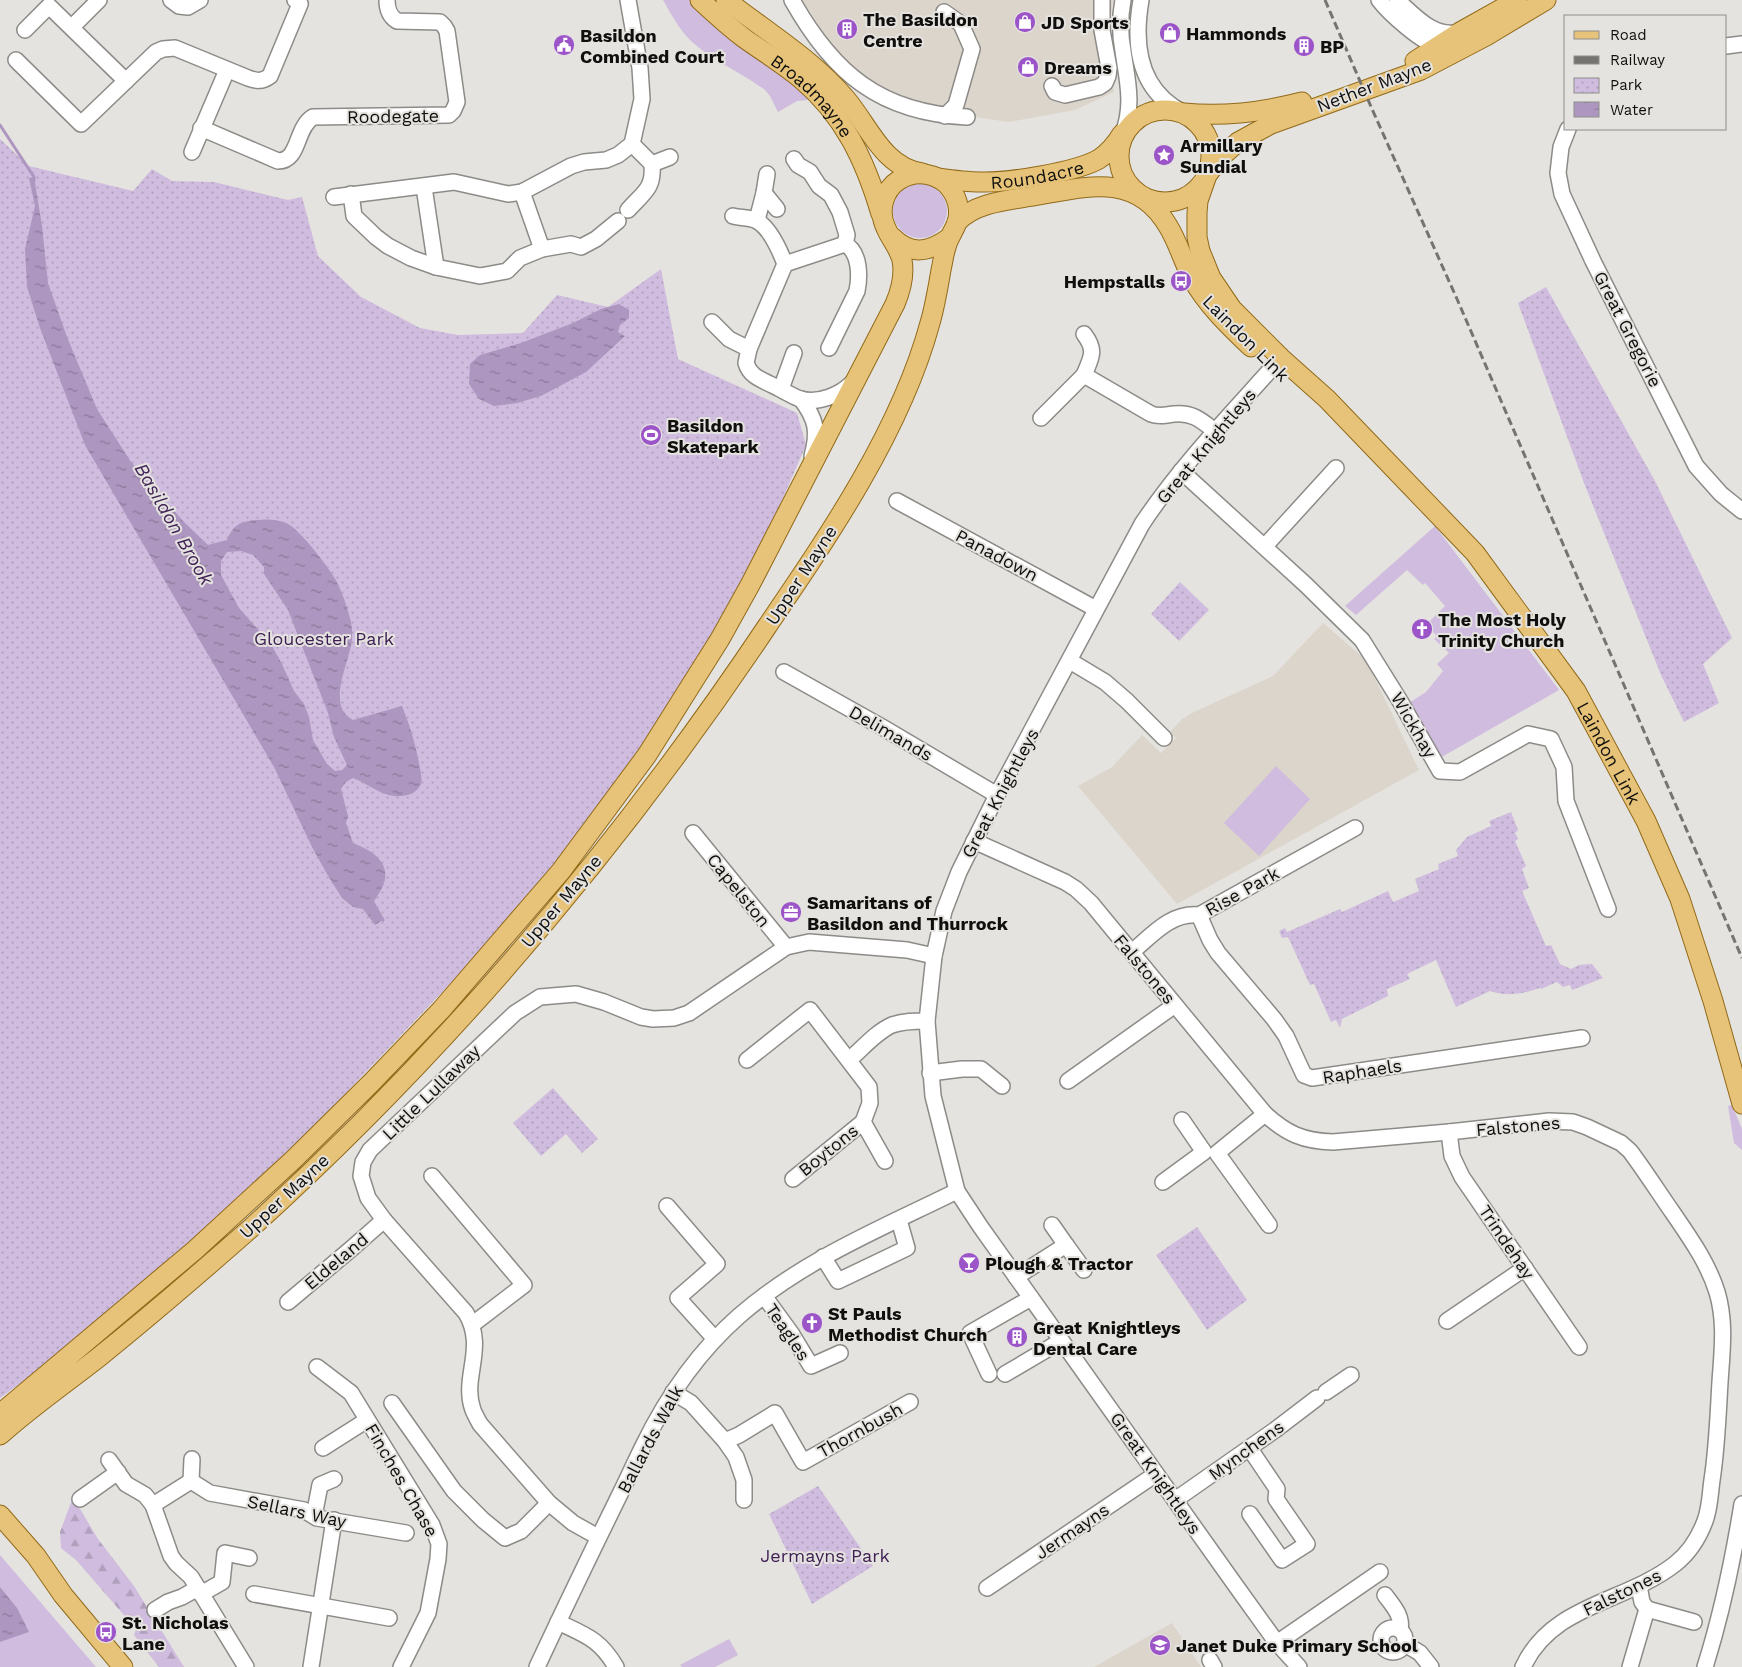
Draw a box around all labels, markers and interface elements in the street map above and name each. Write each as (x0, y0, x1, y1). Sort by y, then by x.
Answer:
place label: The Basildon Centre (863, 9, 978, 51)
shop icon: JD Sports (1013, 10, 1037, 34)
place label: JD Sports (1041, 12, 1129, 33)
legend (1564, 15, 1727, 130)
building icon: The Basildon Centre (835, 17, 859, 41)
shop icon: Hammonds (1158, 21, 1182, 45)
place label: Hammonds (1186, 23, 1287, 44)
place label: Basildon Combined Court (580, 25, 724, 67)
text: Road (1610, 26, 1647, 44)
public building icon: Basildon Combined Court (552, 33, 576, 57)
building icon: BP (1292, 34, 1316, 58)
place label: BP (1320, 36, 1344, 57)
street label: Broadmayne (767, 49, 857, 141)
text: Railway (1610, 51, 1665, 69)
street label: Nether Mayne (1314, 54, 1434, 116)
shop icon: Dreams (1016, 55, 1040, 79)
place label: Dreams (1044, 57, 1112, 78)
text: Park (1610, 76, 1643, 94)
text: Water (1610, 101, 1653, 119)
street label: Roodegate (347, 105, 439, 127)
place label: Armillary Sundial (1180, 135, 1263, 177)
place icon: Armillary Sundial (1152, 143, 1176, 167)
street label: Roundacre (990, 156, 1086, 192)
street label: Great Gregorie (1590, 267, 1666, 391)
bus stop icon: Hempstalls (1169, 269, 1193, 293)
place label: Hempstalls (1064, 271, 1165, 292)
street label: Laindon Link (1199, 291, 1293, 385)
street label: Great Knightleys (1152, 384, 1260, 508)
place label: Basildon Skatepark (667, 415, 759, 457)
sports icon: Basildon Skatepark (639, 423, 663, 447)
water label: Basildon Brook (130, 459, 219, 590)
street label: Upper Mayne (761, 521, 841, 629)
street label: Panadown (952, 524, 1042, 586)
place label: The Most Holy Trinity Church (1438, 609, 1567, 651)
church icon: The Most Holy Trinity Church (1410, 617, 1434, 641)
park label: Gloucester Park (254, 628, 394, 649)
street label: Wickhay (1387, 688, 1442, 762)
street label: Laindon Link (1573, 698, 1645, 808)
street label: Delimands (846, 701, 936, 765)
street label: Great Knightleys (957, 725, 1043, 861)
street label: Capelston (703, 849, 775, 931)
street label: Upper Mayne (516, 850, 606, 952)
street label: Rise Park (1201, 862, 1283, 920)
place label: Samaritans of Basildon and Thurrock (807, 892, 1009, 934)
office icon: Samaritans of Basildon and Thurrock (779, 900, 803, 924)
street label: Falstones (1110, 930, 1180, 1008)
street label: Little Lullaway (378, 1039, 485, 1144)
street label: Raphaels (1321, 1054, 1403, 1088)
street label: Falstones (1475, 1112, 1561, 1140)
street label: Boytons (794, 1120, 862, 1180)
street label: Upper Mayne (235, 1149, 333, 1243)
street label: Trindehay (1475, 1201, 1540, 1284)
street label: Eldeland (300, 1228, 372, 1294)
bar icon: Plough & Tractor (957, 1251, 981, 1275)
place label: Plough & Tractor (985, 1253, 1133, 1274)
street label: Teagles (761, 1299, 815, 1365)
place label: St Pauls Methodist Church (828, 1303, 987, 1345)
church icon: St Pauls Methodist Church (800, 1311, 824, 1335)
place label: Great Knightleys Dental Care (1033, 1317, 1181, 1359)
building icon: Great Knightleys Dental Care (1005, 1325, 1029, 1349)
street label: Ballards Walk (613, 1381, 687, 1497)
street label: Thornbush (814, 1398, 906, 1462)
street label: Great Knightleys (1106, 1408, 1206, 1538)
street label: Mynchens (1204, 1416, 1288, 1484)
street label: Finches Chase (361, 1419, 443, 1541)
street label: Sellars Way (246, 1490, 349, 1532)
street label: Jermayns (1031, 1499, 1113, 1563)
park label: Jermayns Park (760, 1545, 890, 1566)
street label: Falstones (1579, 1564, 1665, 1620)
place label: St. Nicholas Lane (122, 1612, 229, 1654)
bus stop icon: St. Nicholas Lane (94, 1620, 118, 1644)
school or university icon: Janet Duke Primary School (1148, 1633, 1172, 1657)
place label: Janet Duke Primary School (1176, 1635, 1418, 1656)

